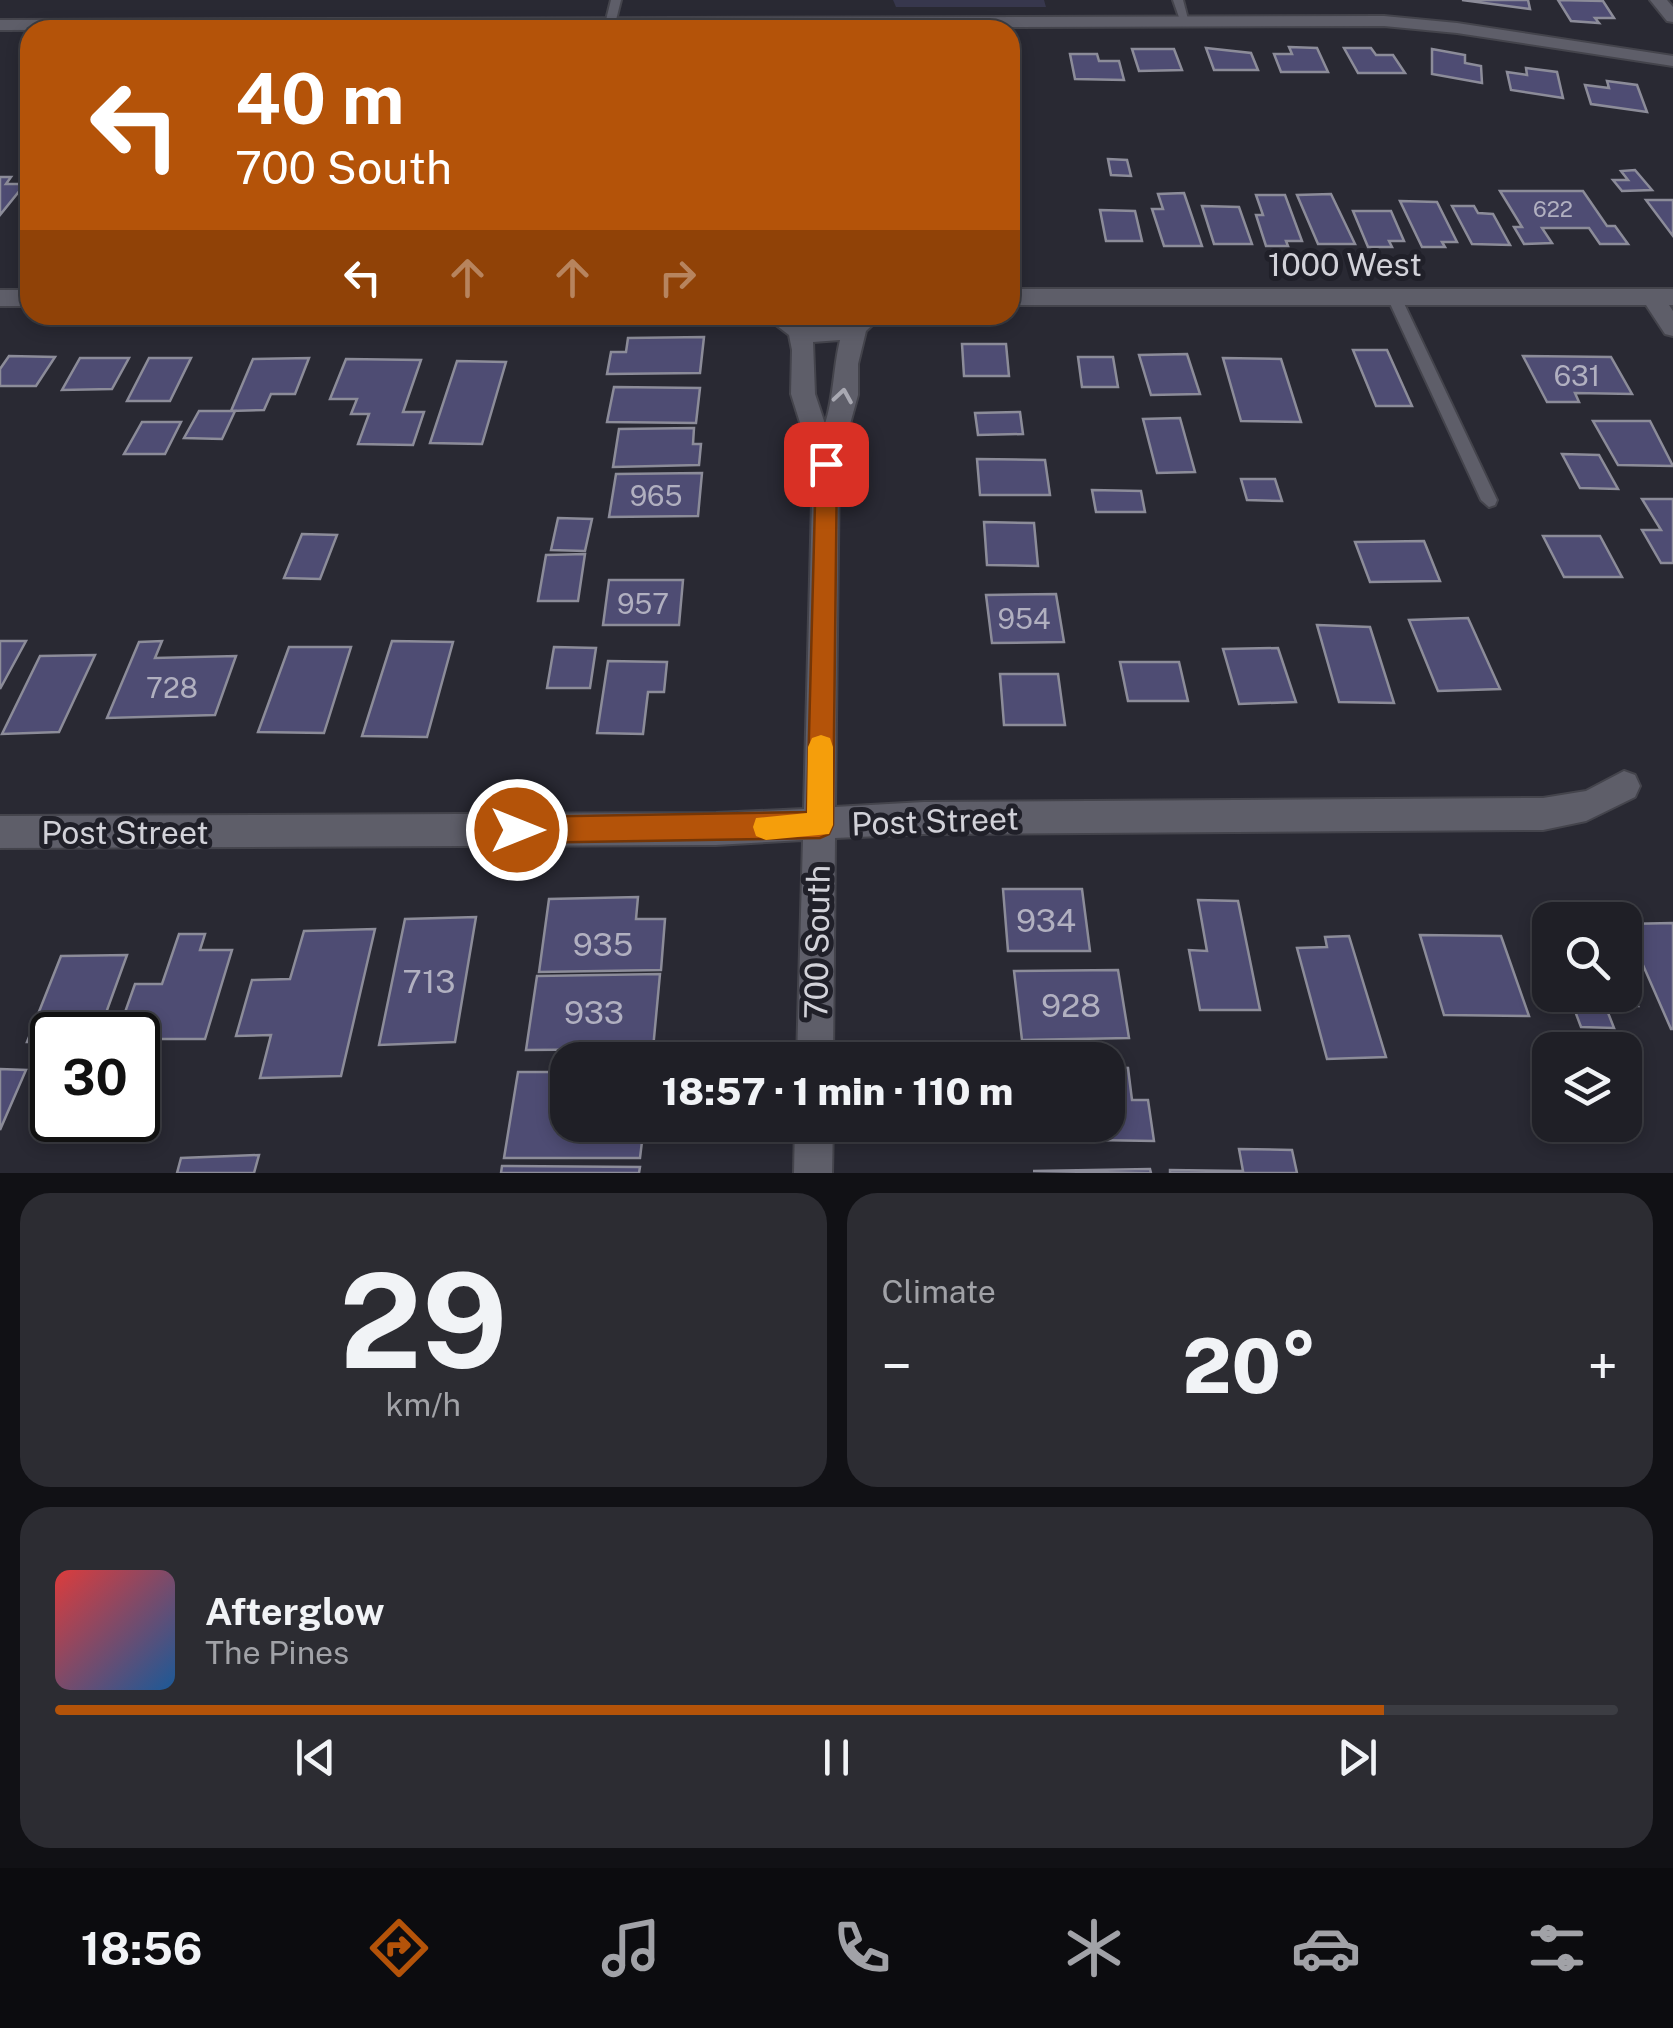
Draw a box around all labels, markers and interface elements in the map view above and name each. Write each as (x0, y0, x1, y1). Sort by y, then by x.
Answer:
text: 40 m (235, 57, 405, 140)
icon: left (70, 60, 200, 190)
text: 700 South (235, 141, 452, 194)
house number: 622 (1533, 196, 1573, 222)
street label: 1000 West (1268, 246, 1422, 283)
icon: left (335, 250, 390, 305)
icon: ahead (440, 250, 495, 305)
icon: ahead (545, 250, 600, 305)
icon: right (650, 250, 705, 305)
house number: 631 (1554, 359, 1600, 392)
one-way arrow (832, 388, 853, 405)
pin (784, 422, 869, 507)
icon: arrive (799, 437, 854, 492)
house number: 965 (630, 479, 682, 512)
house number: 957 (617, 587, 669, 620)
house number: 954 (997, 602, 1051, 635)
house number: 728 (146, 671, 198, 704)
position arrow (465, 778, 569, 882)
street label: Post Street (851, 800, 1019, 842)
street label: Post Street (41, 814, 209, 851)
street label: 700 South (797, 865, 837, 1019)
house number: 934 (1016, 902, 1076, 939)
map controls (1532, 902, 1642, 1142)
button: search (1532, 902, 1642, 1012)
house number: 935 (573, 926, 633, 963)
house number: 713 (402, 963, 456, 1000)
house number: 928 (1041, 987, 1101, 1024)
house number: 933 (564, 994, 624, 1031)
speed limit sign: 30 (30, 1012, 160, 1142)
button: layers (1532, 1032, 1642, 1142)
text: 18:57 · 1 min · 110 m (662, 1069, 1013, 1114)
text: 29 (339, 1245, 507, 1397)
text: Climate (882, 1273, 996, 1310)
text: 20° (1183, 1322, 1317, 1410)
text: − (882, 1334, 912, 1398)
text: + (1587, 1334, 1618, 1398)
text: km/h (386, 1386, 461, 1423)
text: Afterglow (205, 1589, 385, 1634)
text: The Pines (205, 1634, 349, 1671)
icon: previous (288, 1730, 343, 1785)
icon: pause (809, 1730, 864, 1785)
icon: next (1330, 1730, 1385, 1785)
icon: directions (364, 1913, 434, 1983)
icon: music (596, 1913, 666, 1983)
icon: phone (827, 1913, 897, 1983)
icon: climate (1059, 1913, 1129, 1983)
icon: car (1291, 1913, 1361, 1983)
icon: filters (1522, 1913, 1592, 1983)
text: 18:56 (81, 1922, 202, 1975)

